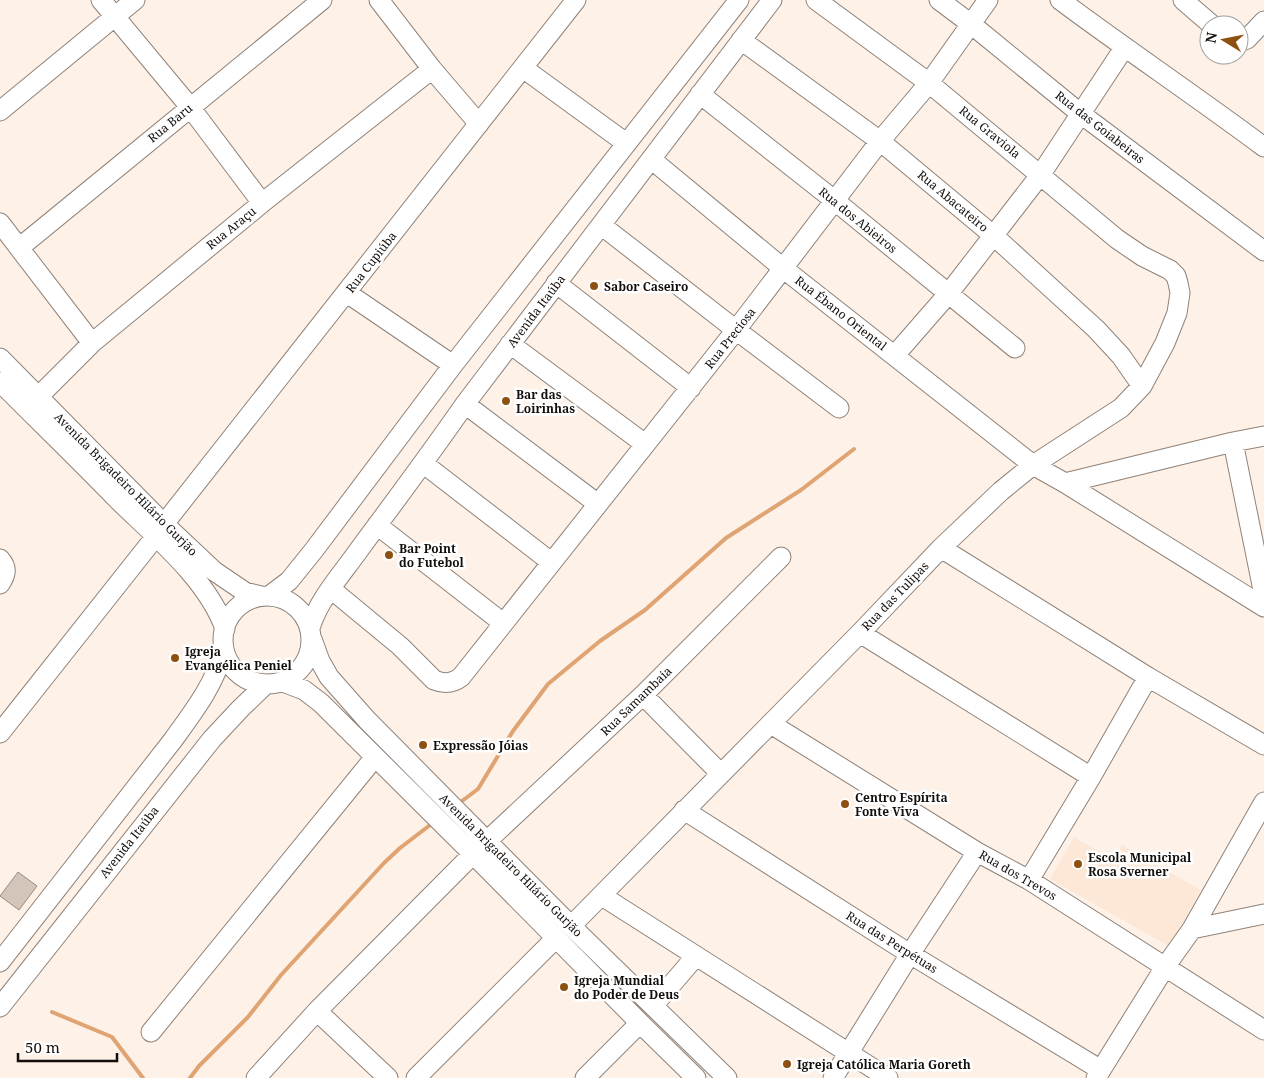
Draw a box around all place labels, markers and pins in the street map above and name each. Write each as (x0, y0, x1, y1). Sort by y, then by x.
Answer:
place label: Sabor Caseiro (604, 278, 688, 295)
marker: Sabor Caseiro (588, 280, 600, 292)
place label: Bar das Loirinhas (516, 386, 575, 417)
marker: Bar das Loirinhas (500, 395, 512, 407)
place label: Bar Point do Futebol (399, 540, 465, 571)
marker: Bar Point do Futebol (383, 549, 395, 561)
place label: Igreja Evangélica Peniel (185, 643, 293, 674)
marker: Igreja Evangélica Peniel (169, 652, 181, 664)
place label: Expressão Jóias (433, 737, 528, 754)
marker: Expressão Jóias (417, 739, 429, 751)
place label: Centro Espírita Fonte Viva (855, 789, 948, 820)
marker: Centro Espírita Fonte Viva (839, 798, 851, 810)
place label: Escola Municipal Rosa Sverner (1088, 849, 1192, 880)
marker: Escola Municipal Rosa Sverner (1072, 858, 1084, 870)
place label: Igreja Mundial do Poder de Deus (574, 972, 679, 1003)
marker: Igreja Mundial do Poder de Deus (558, 981, 570, 993)
place label: Igreja Católica Maria Goreth (797, 1056, 971, 1073)
marker: Igreja Católica Maria Goreth (781, 1058, 793, 1070)

